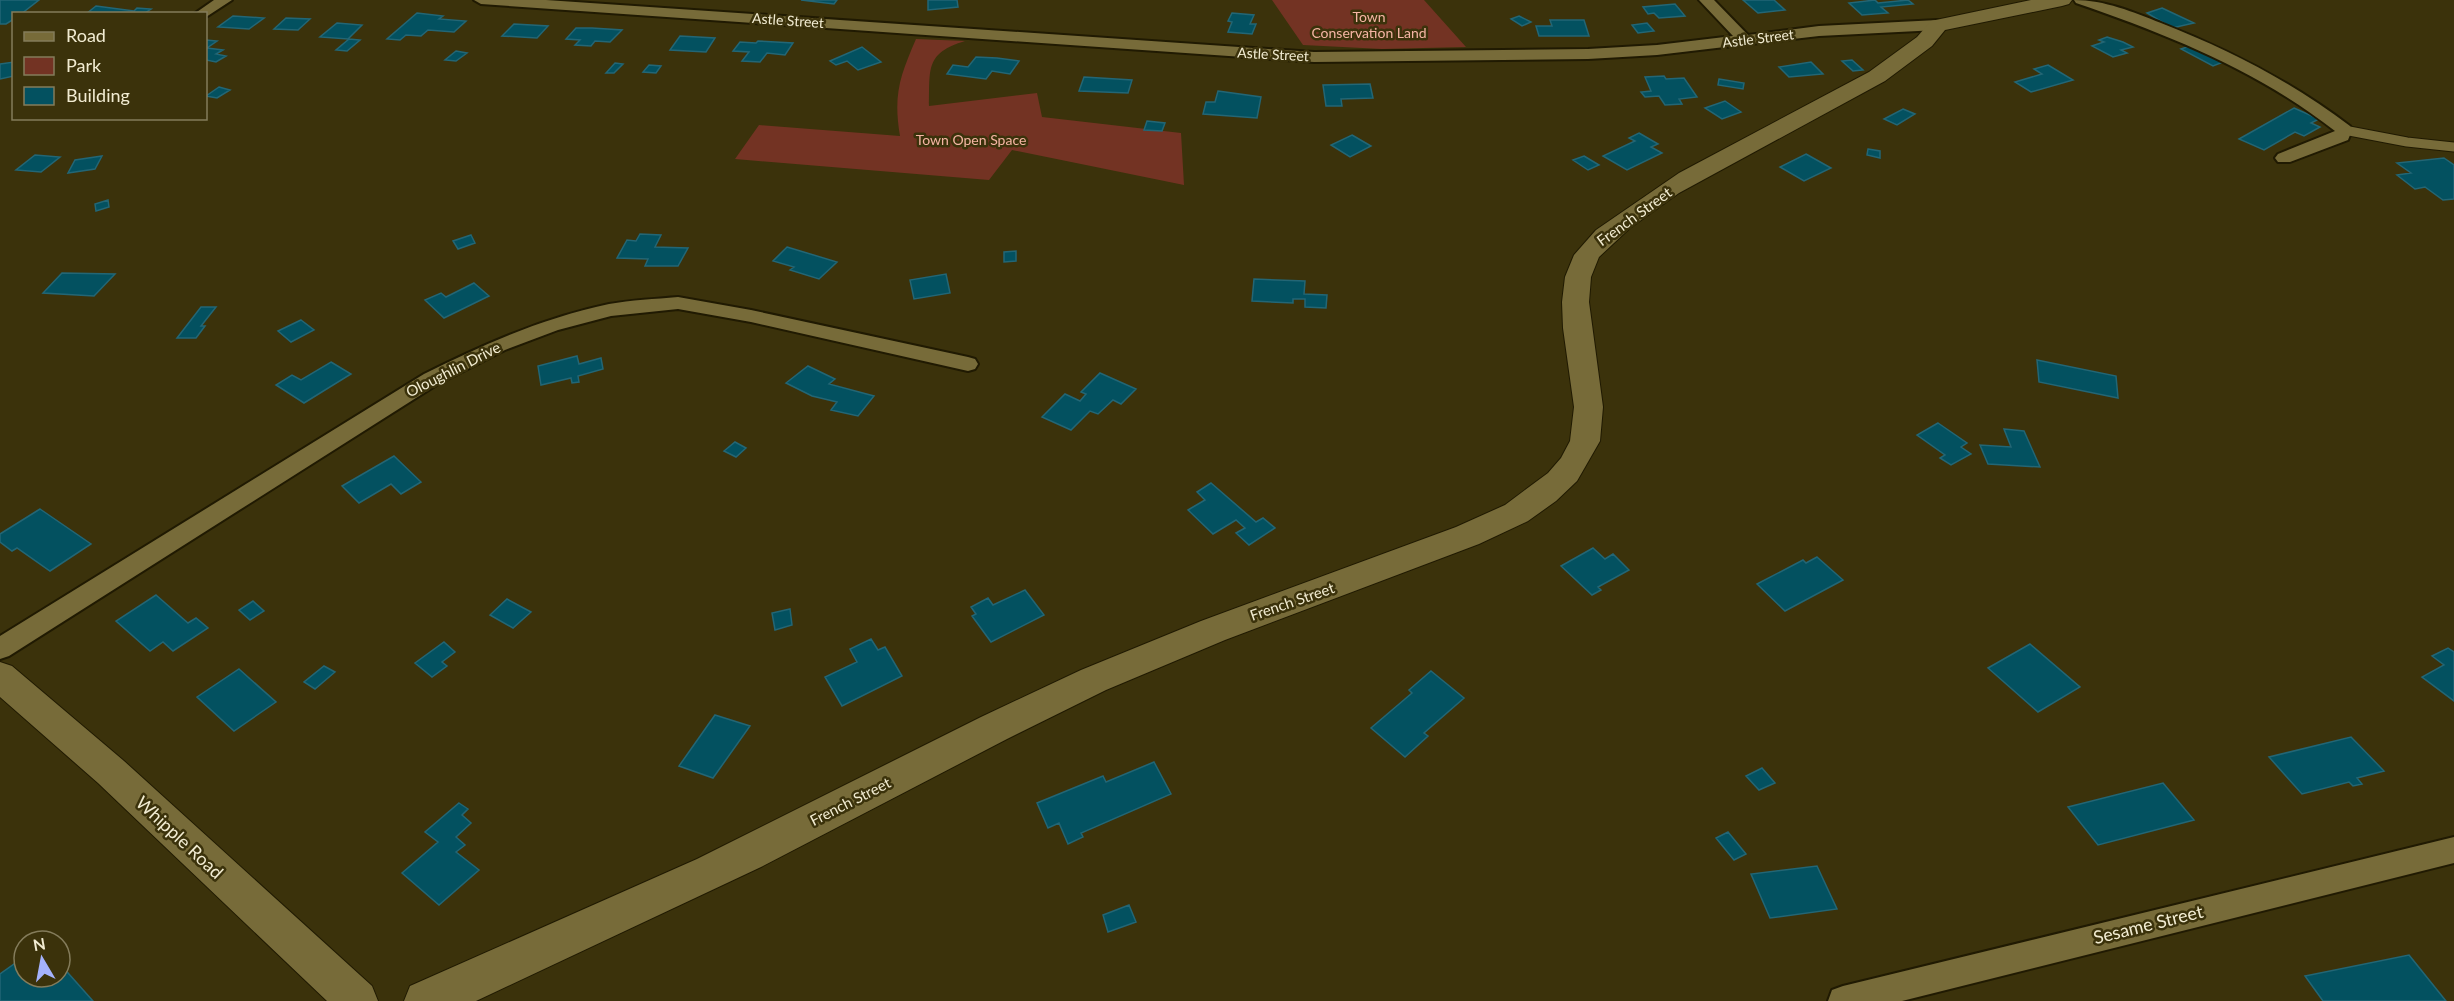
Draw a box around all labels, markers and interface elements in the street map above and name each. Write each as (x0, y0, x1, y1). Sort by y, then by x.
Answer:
park label: Town Conservation Land (1311, 8, 1427, 41)
street label: Astle Street (752, 9, 824, 31)
legend (12, 12, 207, 120)
text: Road (66, 24, 106, 46)
street label: Astle Street (1721, 25, 1795, 51)
street label: Astle Street (1237, 44, 1309, 64)
text: Park (66, 54, 102, 76)
text: Building (66, 84, 130, 106)
park label: Town Open Space (916, 131, 1026, 148)
street label: French Street (1593, 182, 1675, 249)
street label: Oloughlin Drive (403, 337, 503, 401)
street label: French Street (1247, 578, 1337, 624)
street label: French Street (807, 773, 894, 829)
street label: Whipple Road (132, 791, 228, 883)
street label: Sesame Street (2091, 900, 2206, 948)
north arrow (12, 929, 72, 989)
text: N (32, 933, 47, 954)

